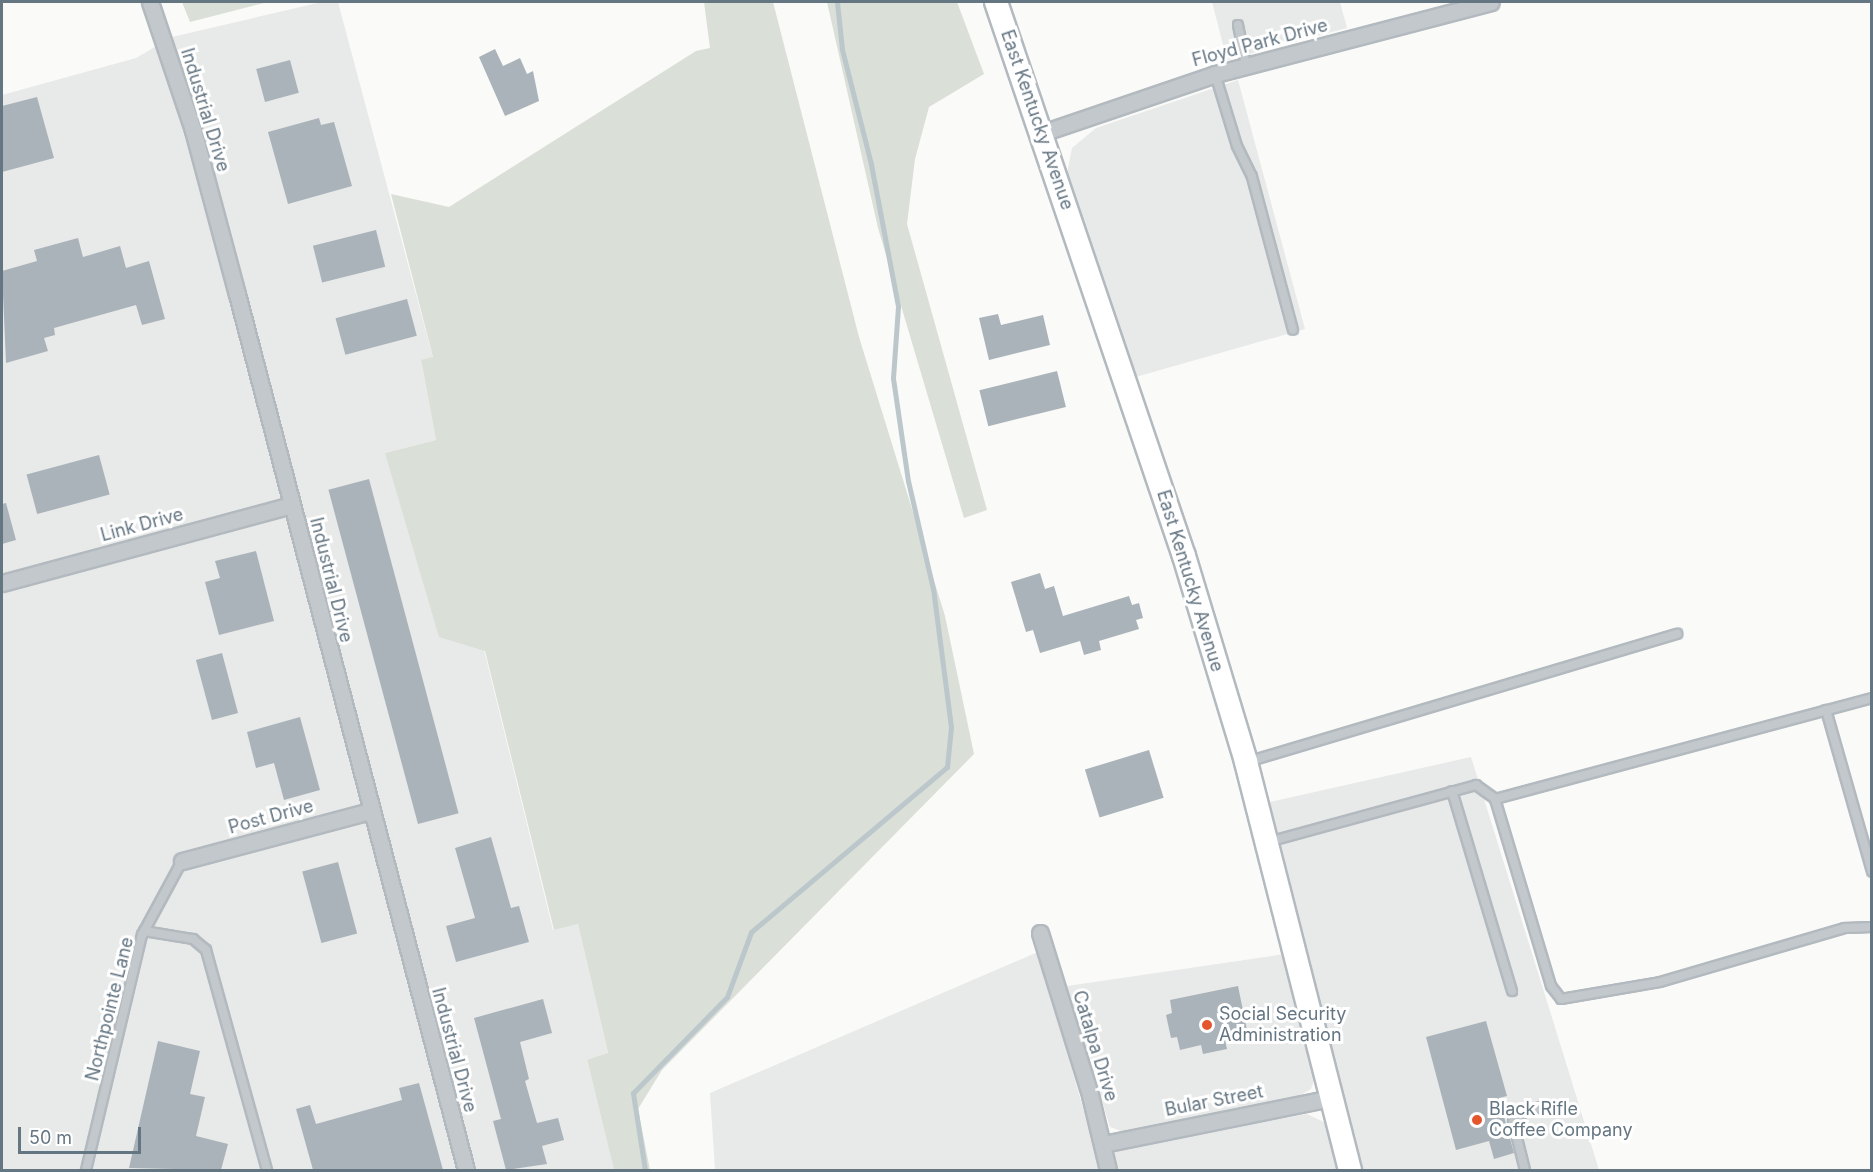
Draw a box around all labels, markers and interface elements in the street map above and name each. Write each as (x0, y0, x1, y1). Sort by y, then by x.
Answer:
street label: Floyd Park Drive (1190, 15, 1330, 71)
street label: East Kentucky Avenue (996, 27, 1078, 213)
street label: Industrial Drive (176, 46, 234, 174)
street label: East Kentucky Avenue (1152, 487, 1228, 675)
street label: Link Drive (98, 504, 186, 546)
street label: Industrial Drive (305, 515, 357, 645)
street label: Post Drive (226, 795, 316, 839)
street label: Northpointe Lane (82, 935, 138, 1083)
street label: Industrial Drive (427, 985, 481, 1115)
street label: Catalpa Drive (1068, 988, 1122, 1104)
place label: Social Security Administration (1219, 1004, 1346, 1046)
marker: Social Security Administration (1200, 1018, 1214, 1032)
street label: Bular Street (1163, 1081, 1265, 1121)
place label: Black Rifle Coffee Company (1489, 1099, 1633, 1142)
marker: Black Rifle Coffee Company (1470, 1113, 1484, 1127)
scale bar (21, 1115, 144, 1153)
text: 50 m (29, 1127, 72, 1148)

